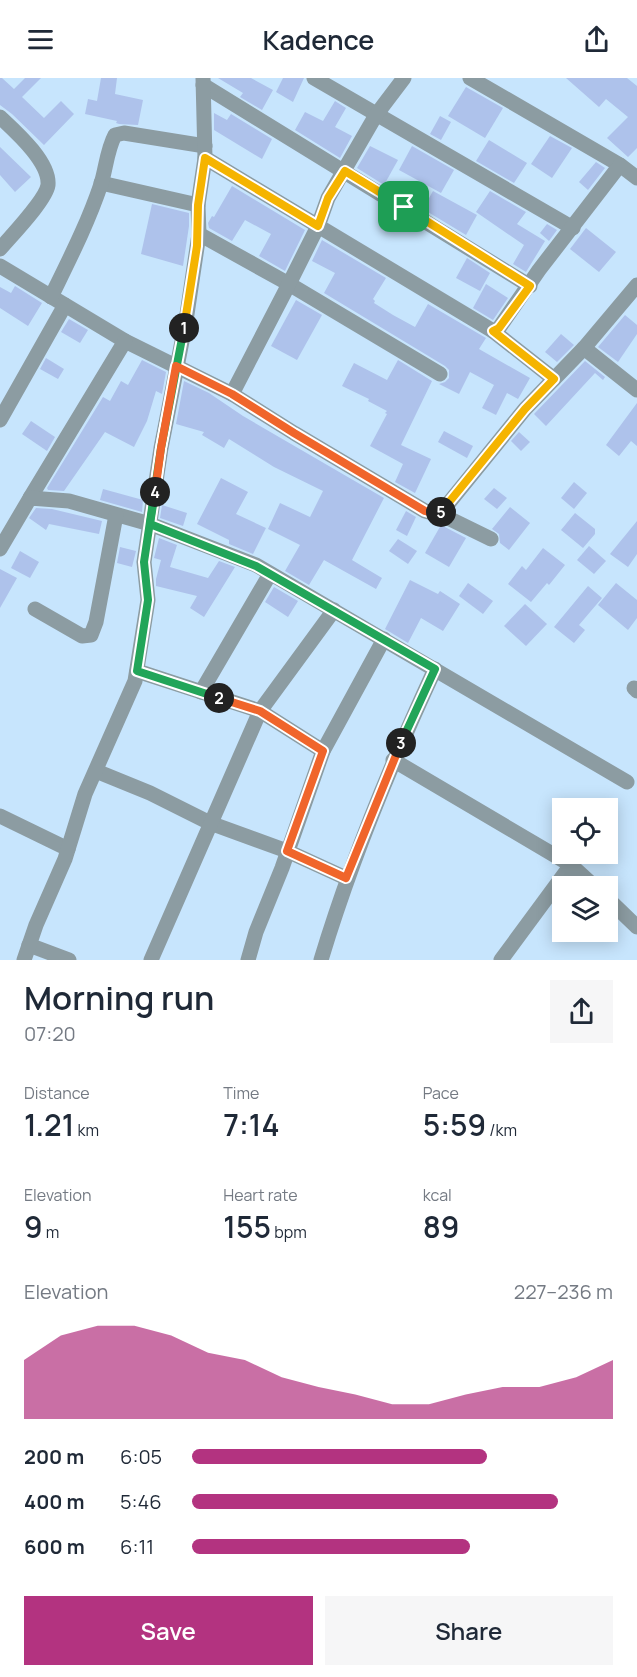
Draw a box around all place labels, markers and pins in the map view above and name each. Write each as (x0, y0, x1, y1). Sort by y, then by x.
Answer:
pin (378, 181, 429, 232)
pin: 1 (169, 313, 199, 343)
pin: 4 (140, 477, 170, 507)
pin: 5 (426, 497, 456, 527)
pin: 2 (204, 683, 234, 713)
pin: 3 (386, 728, 416, 758)

